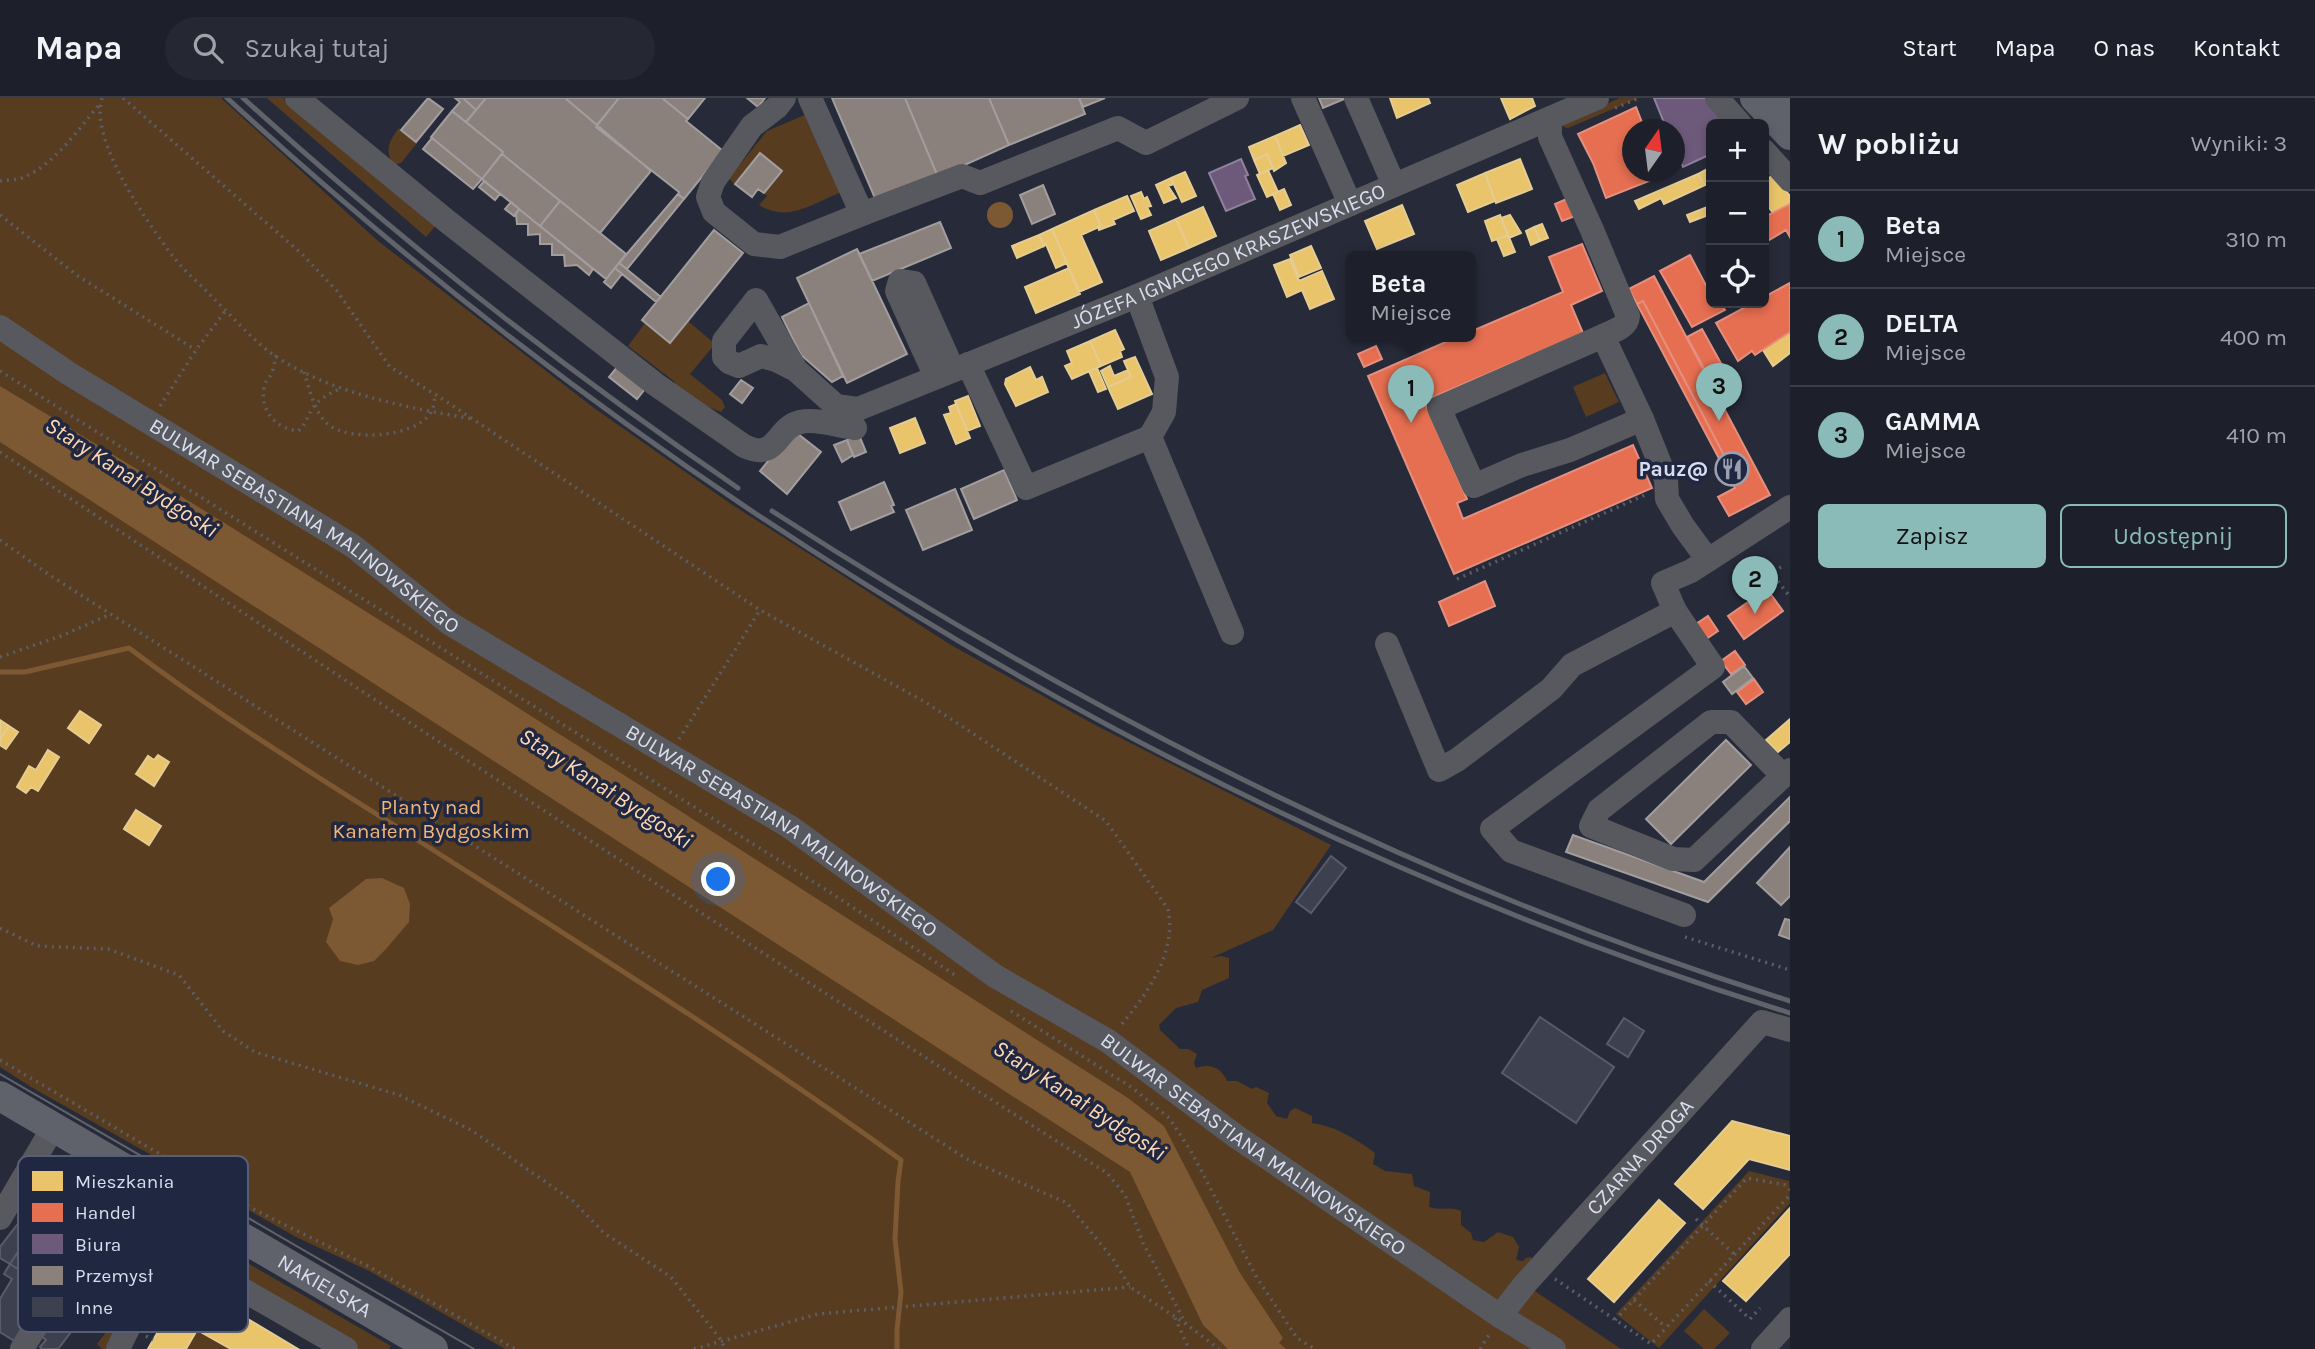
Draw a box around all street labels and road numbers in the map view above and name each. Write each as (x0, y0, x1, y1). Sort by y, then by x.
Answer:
street label: JÓZEFA IGNACEGO KRASZEWSKIEGO (1067, 179, 1389, 334)
street label: BULWAR SEBASTIANA MALINOWSKIEGO (145, 413, 464, 638)
street label: BULWAR SEBASTIANA MALINOWSKIEGO (621, 720, 942, 942)
street label: BULWAR SEBASTIANA MALINOWSKIEGO (1096, 1028, 1411, 1260)
street label: CZARNA DROGA (1582, 1094, 1698, 1220)
street label: NAKIELSKA (274, 1249, 376, 1322)

